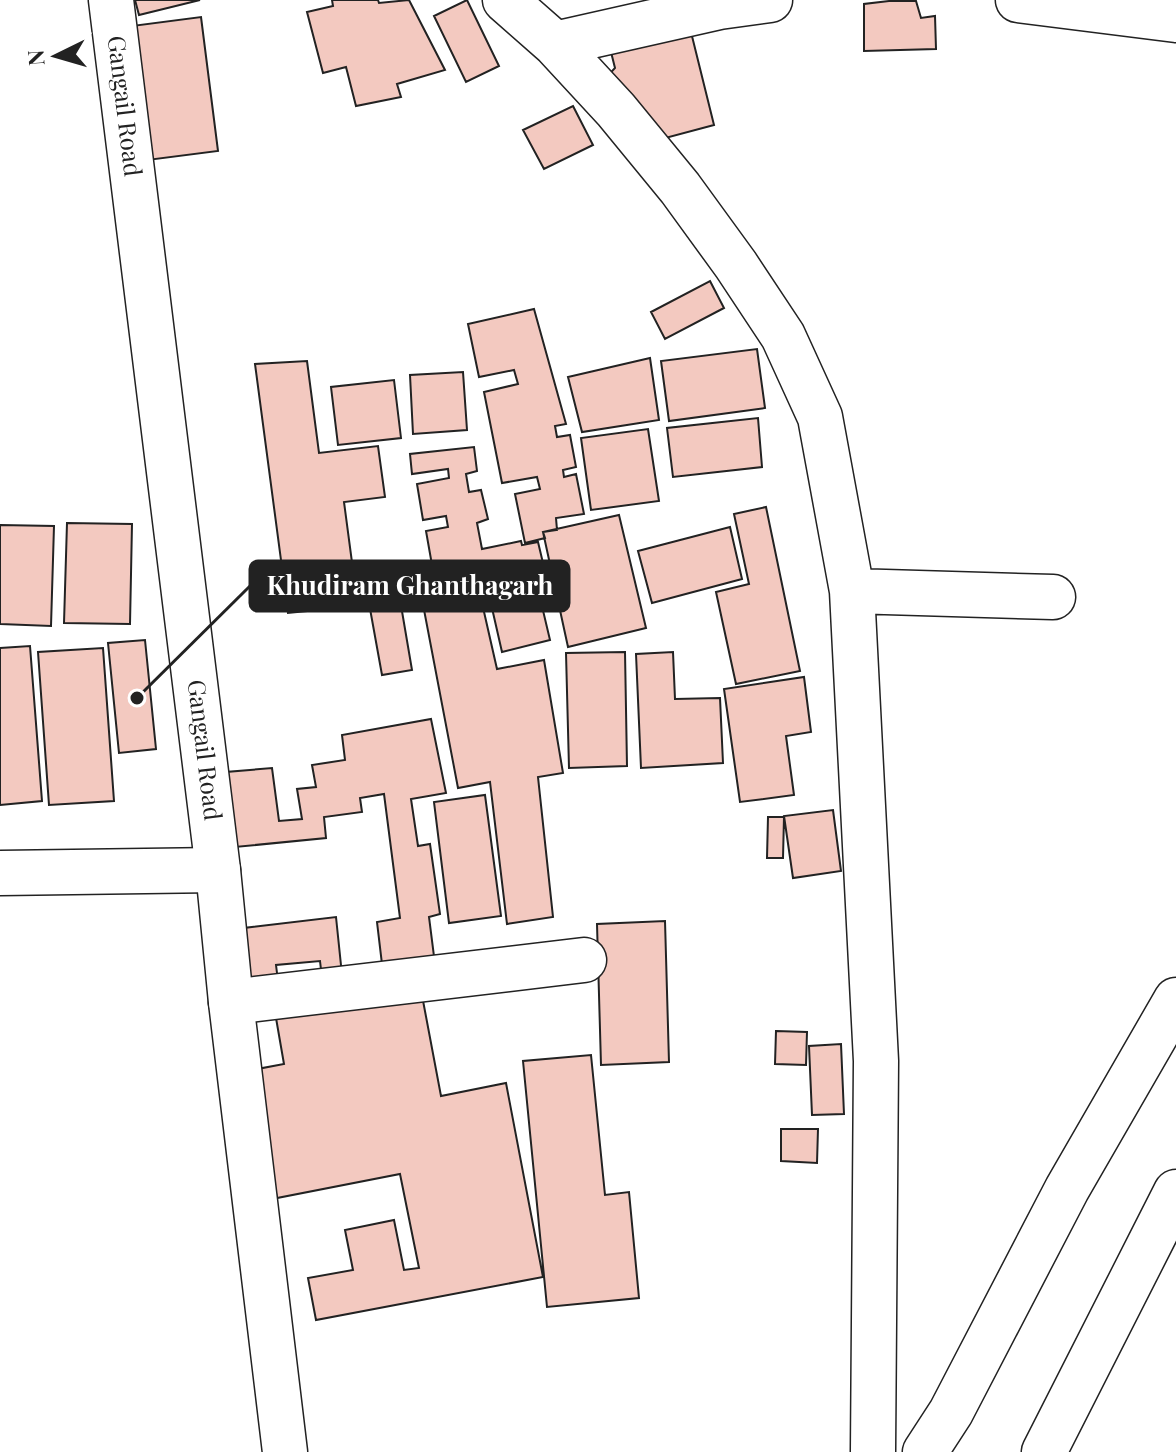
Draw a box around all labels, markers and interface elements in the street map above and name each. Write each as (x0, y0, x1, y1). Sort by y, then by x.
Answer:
north arrow (16, 16, 96, 96)
street label: Gangail Road (101, 34, 151, 178)
text: N (19, 48, 51, 67)
callout: Khudiram Ghanthagarh (250, 561, 569, 611)
text: Khudiram Ghanthagarh (267, 567, 554, 602)
street label: Gangail Road (181, 678, 231, 822)

